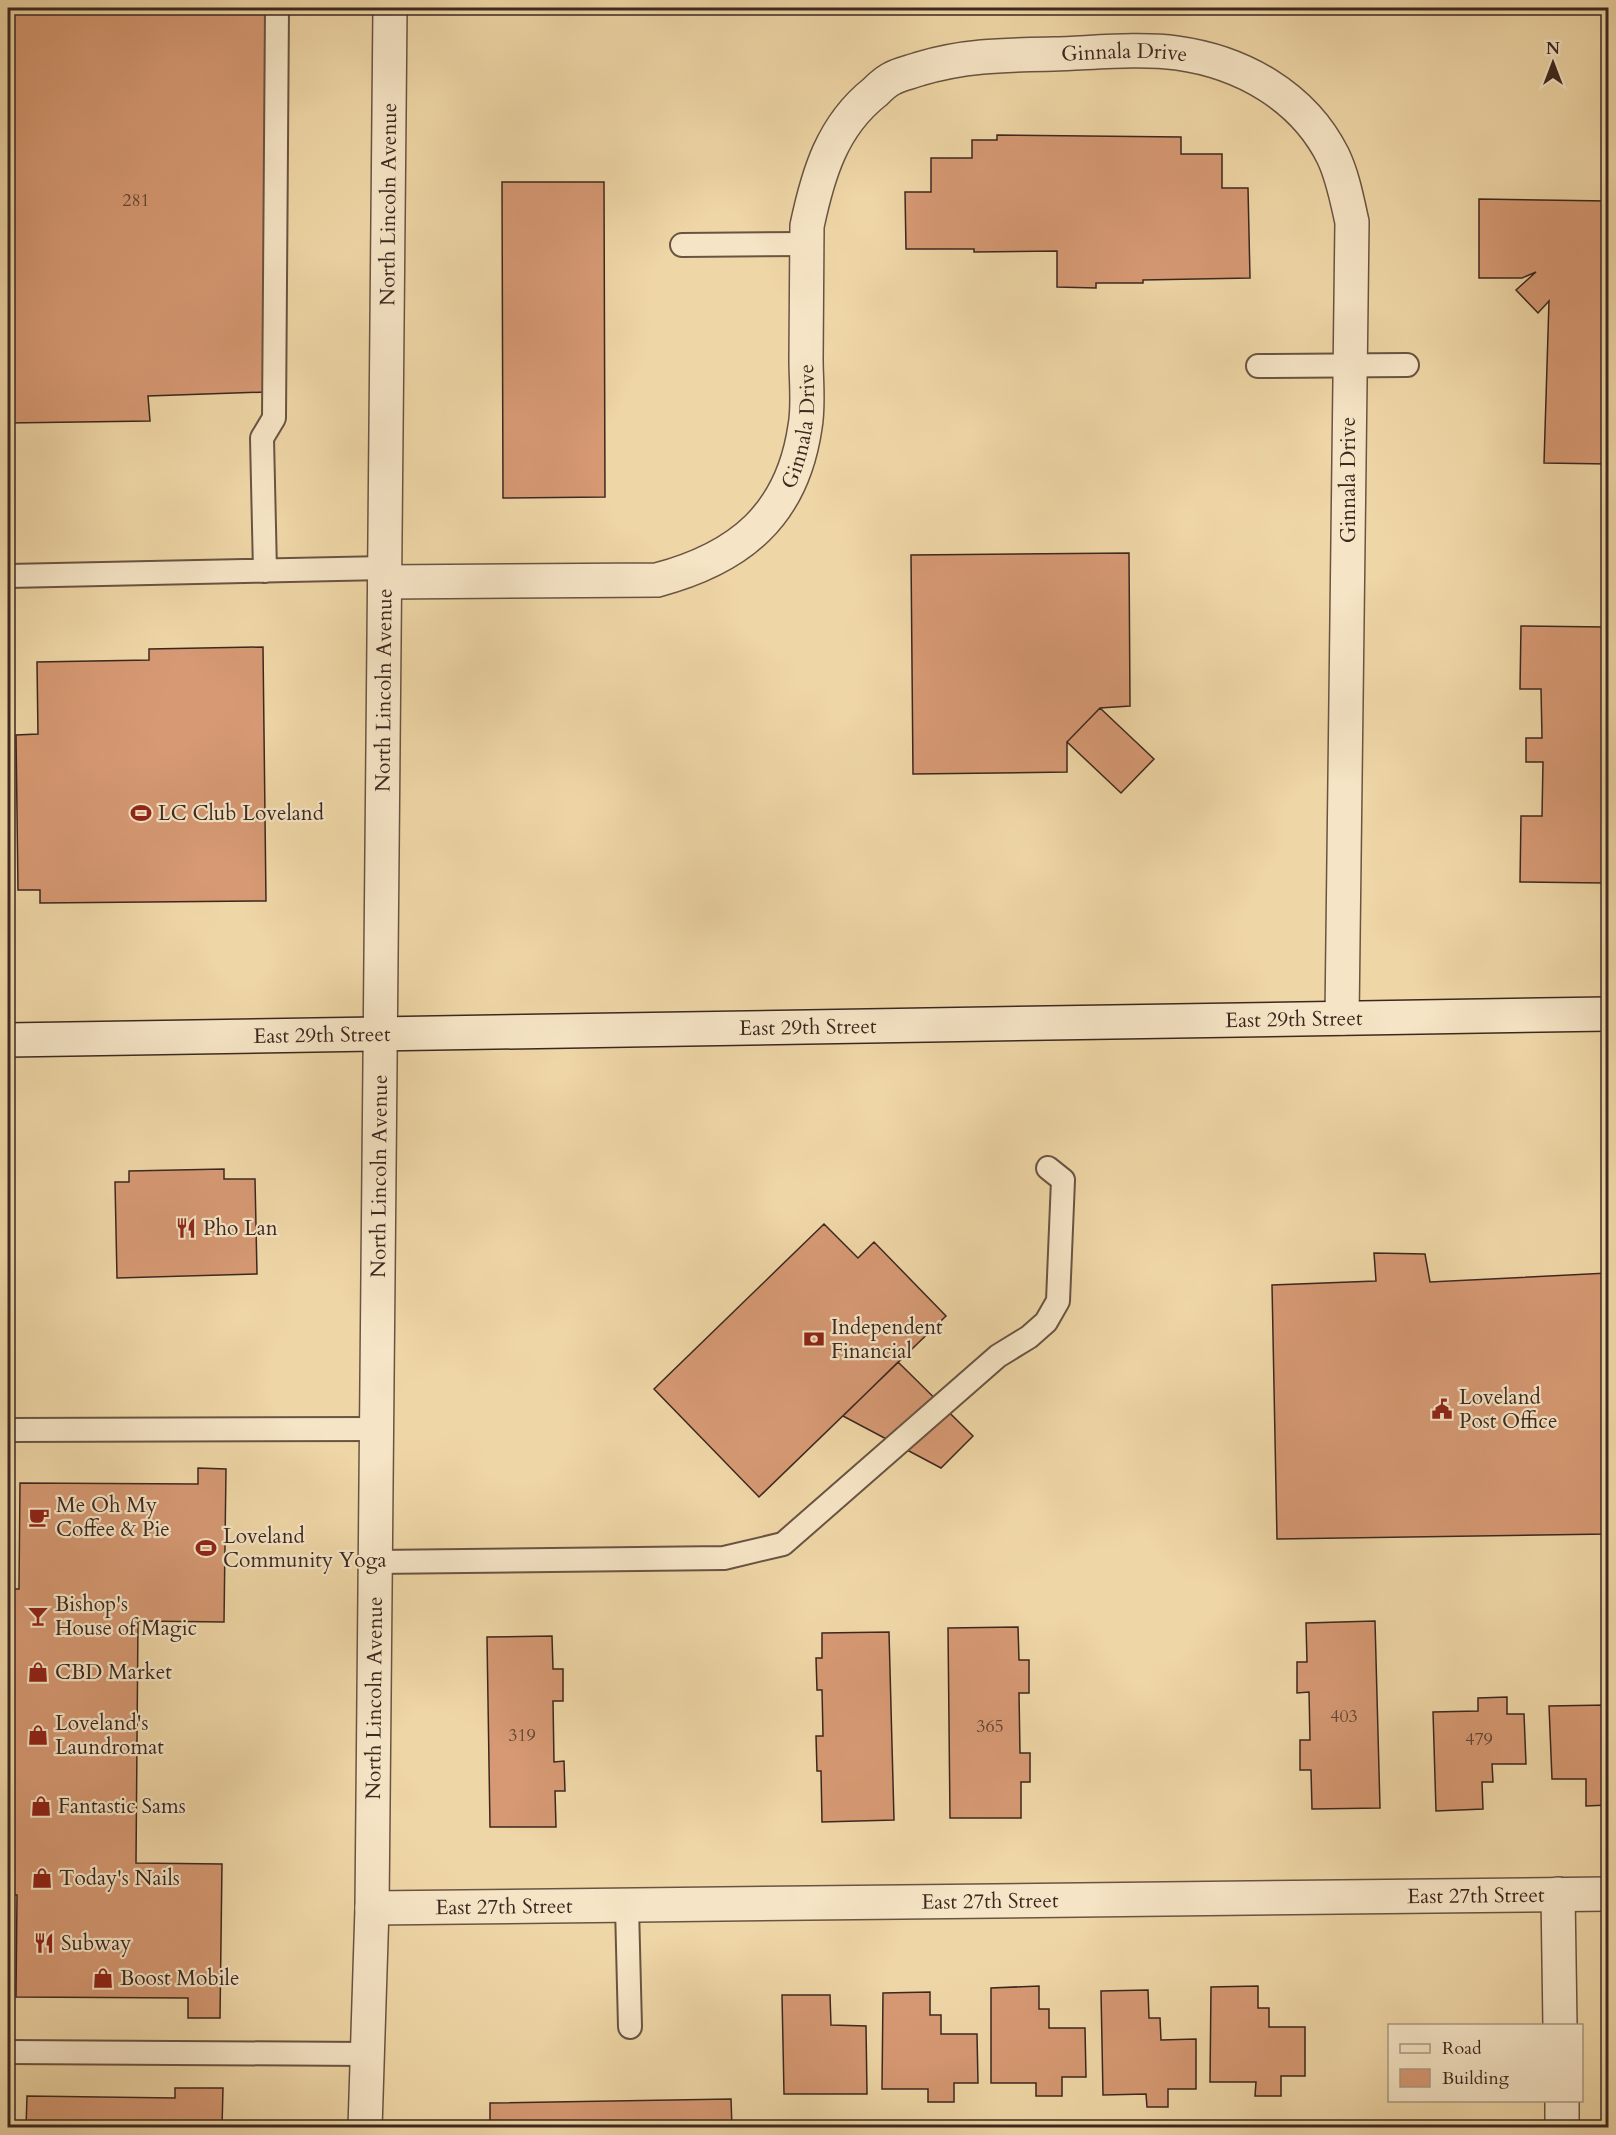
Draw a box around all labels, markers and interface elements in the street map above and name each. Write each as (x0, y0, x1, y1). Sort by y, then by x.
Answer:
north arrow (1523, 33, 1583, 93)
street label: Ginnala Drive (1061, 36, 1190, 69)
text: N (1546, 38, 1560, 60)
street label: North Lincoln Avenue (373, 102, 404, 306)
house number: 281 (122, 188, 150, 213)
street label: Ginnala Drive (774, 363, 822, 493)
street label: Ginnala Drive (1334, 417, 1363, 543)
street label: North Lincoln Avenue (368, 588, 399, 792)
place label: LC Club Loveland (158, 799, 324, 828)
sports icon: LC Club Loveland (129, 801, 153, 825)
street label: East 29th Street (1225, 1003, 1363, 1035)
street label: East 29th Street (739, 1011, 877, 1043)
street label: East 29th Street (253, 1019, 391, 1051)
street label: North Lincoln Avenue (363, 1074, 394, 1278)
place label: Pho Lan (203, 1214, 278, 1243)
restaurant icon: Pho Lan (174, 1216, 198, 1240)
place label: Independent Financial (831, 1313, 943, 1366)
bank icon: Independent Financial (802, 1327, 826, 1351)
place label: Loveland Post Office (1459, 1383, 1557, 1436)
public building icon: Loveland Post Office (1430, 1397, 1454, 1421)
place label: Me Oh My Coffee & Pie (56, 1491, 170, 1544)
cafe icon: Me Oh My Coffee & Pie (27, 1505, 51, 1529)
place label: Loveland Community Yoga (223, 1522, 387, 1575)
sports icon: Loveland Community Yoga (194, 1536, 218, 1560)
place label: Bishop's House of Magic (55, 1590, 197, 1643)
street label: North Lincoln Avenue (359, 1596, 389, 1800)
bar icon: Bishop's House of Magic (26, 1604, 50, 1628)
place label: CBD Market (55, 1658, 172, 1687)
shop icon: CBD Market (26, 1660, 50, 1684)
house number: 403 (1330, 1704, 1358, 1729)
place label: Loveland's Laundromat (55, 1709, 164, 1762)
house number: 365 (976, 1714, 1004, 1739)
shop icon: Loveland's Laundromat (26, 1723, 50, 1747)
house number: 319 (508, 1723, 536, 1748)
house number: 479 (1465, 1727, 1493, 1752)
place label: Fantastic Sams (58, 1792, 186, 1821)
shop icon: Fantastic Sams (29, 1794, 53, 1818)
place label: Today's Nails (59, 1864, 180, 1893)
shop icon: Today's Nails (30, 1866, 54, 1890)
street label: East 27th Street (1407, 1880, 1545, 1911)
street label: East 27th Street (921, 1886, 1059, 1916)
street label: East 27th Street (435, 1891, 573, 1922)
place label: Subway (61, 1929, 131, 1958)
restaurant icon: Subway (32, 1931, 56, 1955)
place label: Boost Mobile (120, 1964, 239, 1993)
shop icon: Boost Mobile (91, 1966, 115, 1990)
legend (1388, 2024, 1583, 2102)
text: Road (1442, 2036, 1482, 2061)
text: Building (1442, 2066, 1510, 2091)

